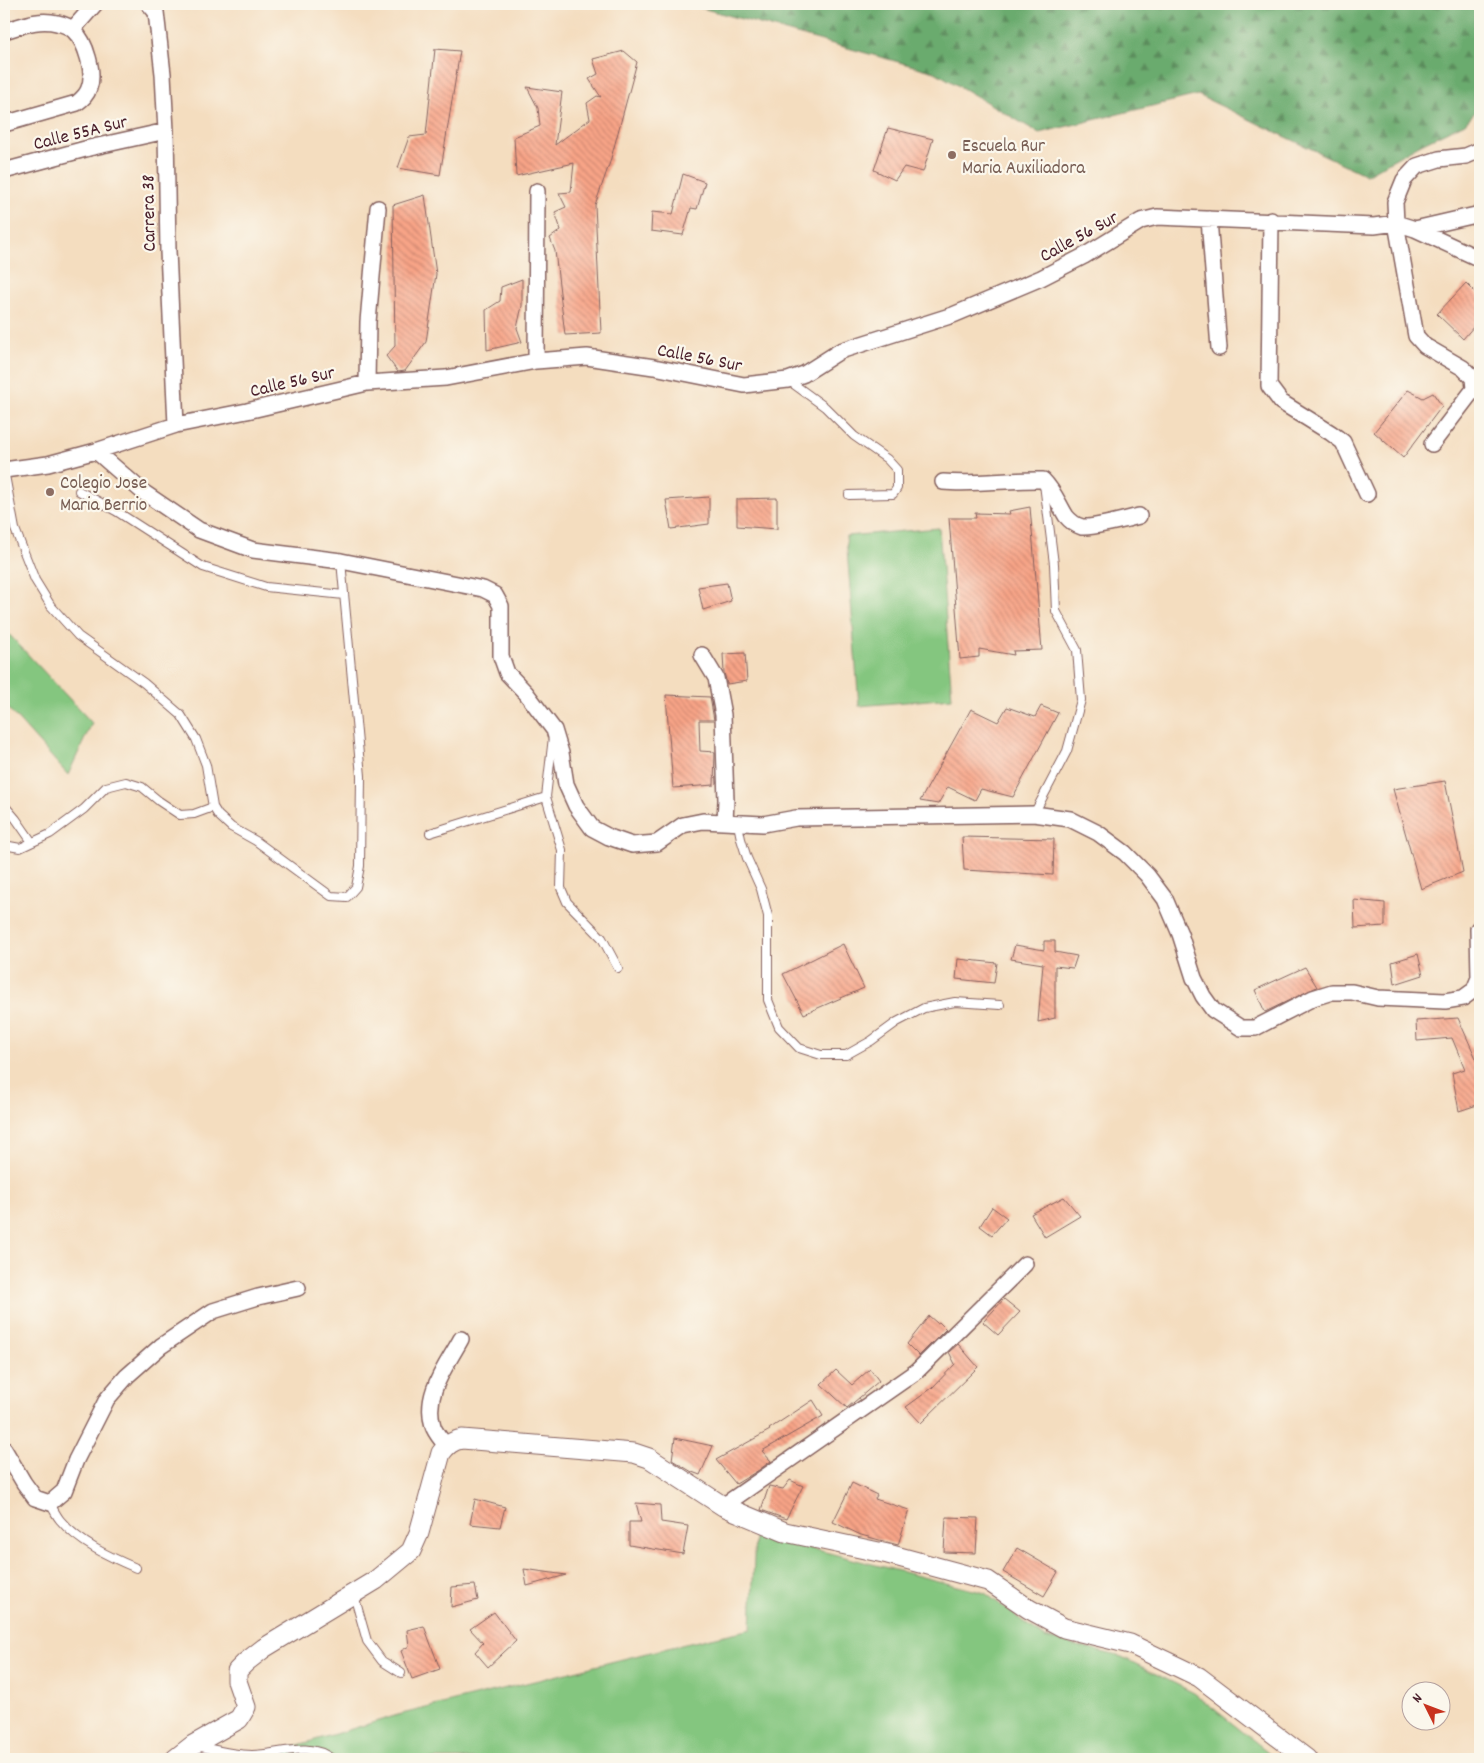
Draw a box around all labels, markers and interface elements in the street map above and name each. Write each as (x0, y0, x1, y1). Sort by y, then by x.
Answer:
street label: Calle 55A Sur (31, 110, 131, 159)
place label: Escuela Rur Maria Auxiliadora (962, 134, 1086, 183)
marker: Escuela Rur Maria Auxiliadora (946, 149, 958, 161)
street label: Carrera 38 (136, 174, 165, 252)
street label: Calle 56 Sur (1035, 205, 1124, 271)
street label: Calle 56 Sur (654, 338, 744, 381)
street label: Calle 56 Sur (248, 361, 338, 406)
place label: Colegio Jose Maria Berrio (60, 471, 147, 520)
marker: Colegio Jose Maria Berrio (44, 486, 56, 498)
north arrow (1402, 1680, 1452, 1730)
text: N (1408, 1689, 1428, 1708)

